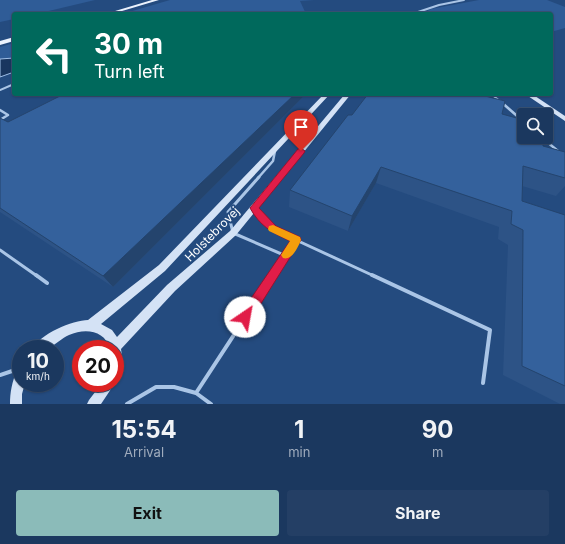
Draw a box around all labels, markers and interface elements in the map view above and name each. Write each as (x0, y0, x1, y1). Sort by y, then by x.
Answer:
text: 30 m (94, 27, 163, 61)
icon: left (28, 28, 80, 80)
text: Turn left (94, 61, 164, 82)
map controls (517, 108, 553, 144)
button: search (517, 108, 553, 144)
pin (284, 110, 318, 151)
icon: arrive (290, 116, 312, 138)
street label: Holstebrovej (182, 203, 243, 264)
position arrow (224, 296, 266, 338)
speed limit sign: 20 (72, 340, 124, 392)
text: 10 (27, 349, 49, 373)
text: km/h (26, 370, 50, 382)
text: 15:54 (111, 415, 177, 444)
text: 1 (294, 415, 304, 444)
text: 90 (422, 415, 454, 444)
text: Arrival (124, 444, 164, 460)
text: min (288, 444, 310, 460)
text: m (432, 444, 443, 460)
button: Exit (16, 490, 279, 536)
button: Share (287, 490, 549, 536)

